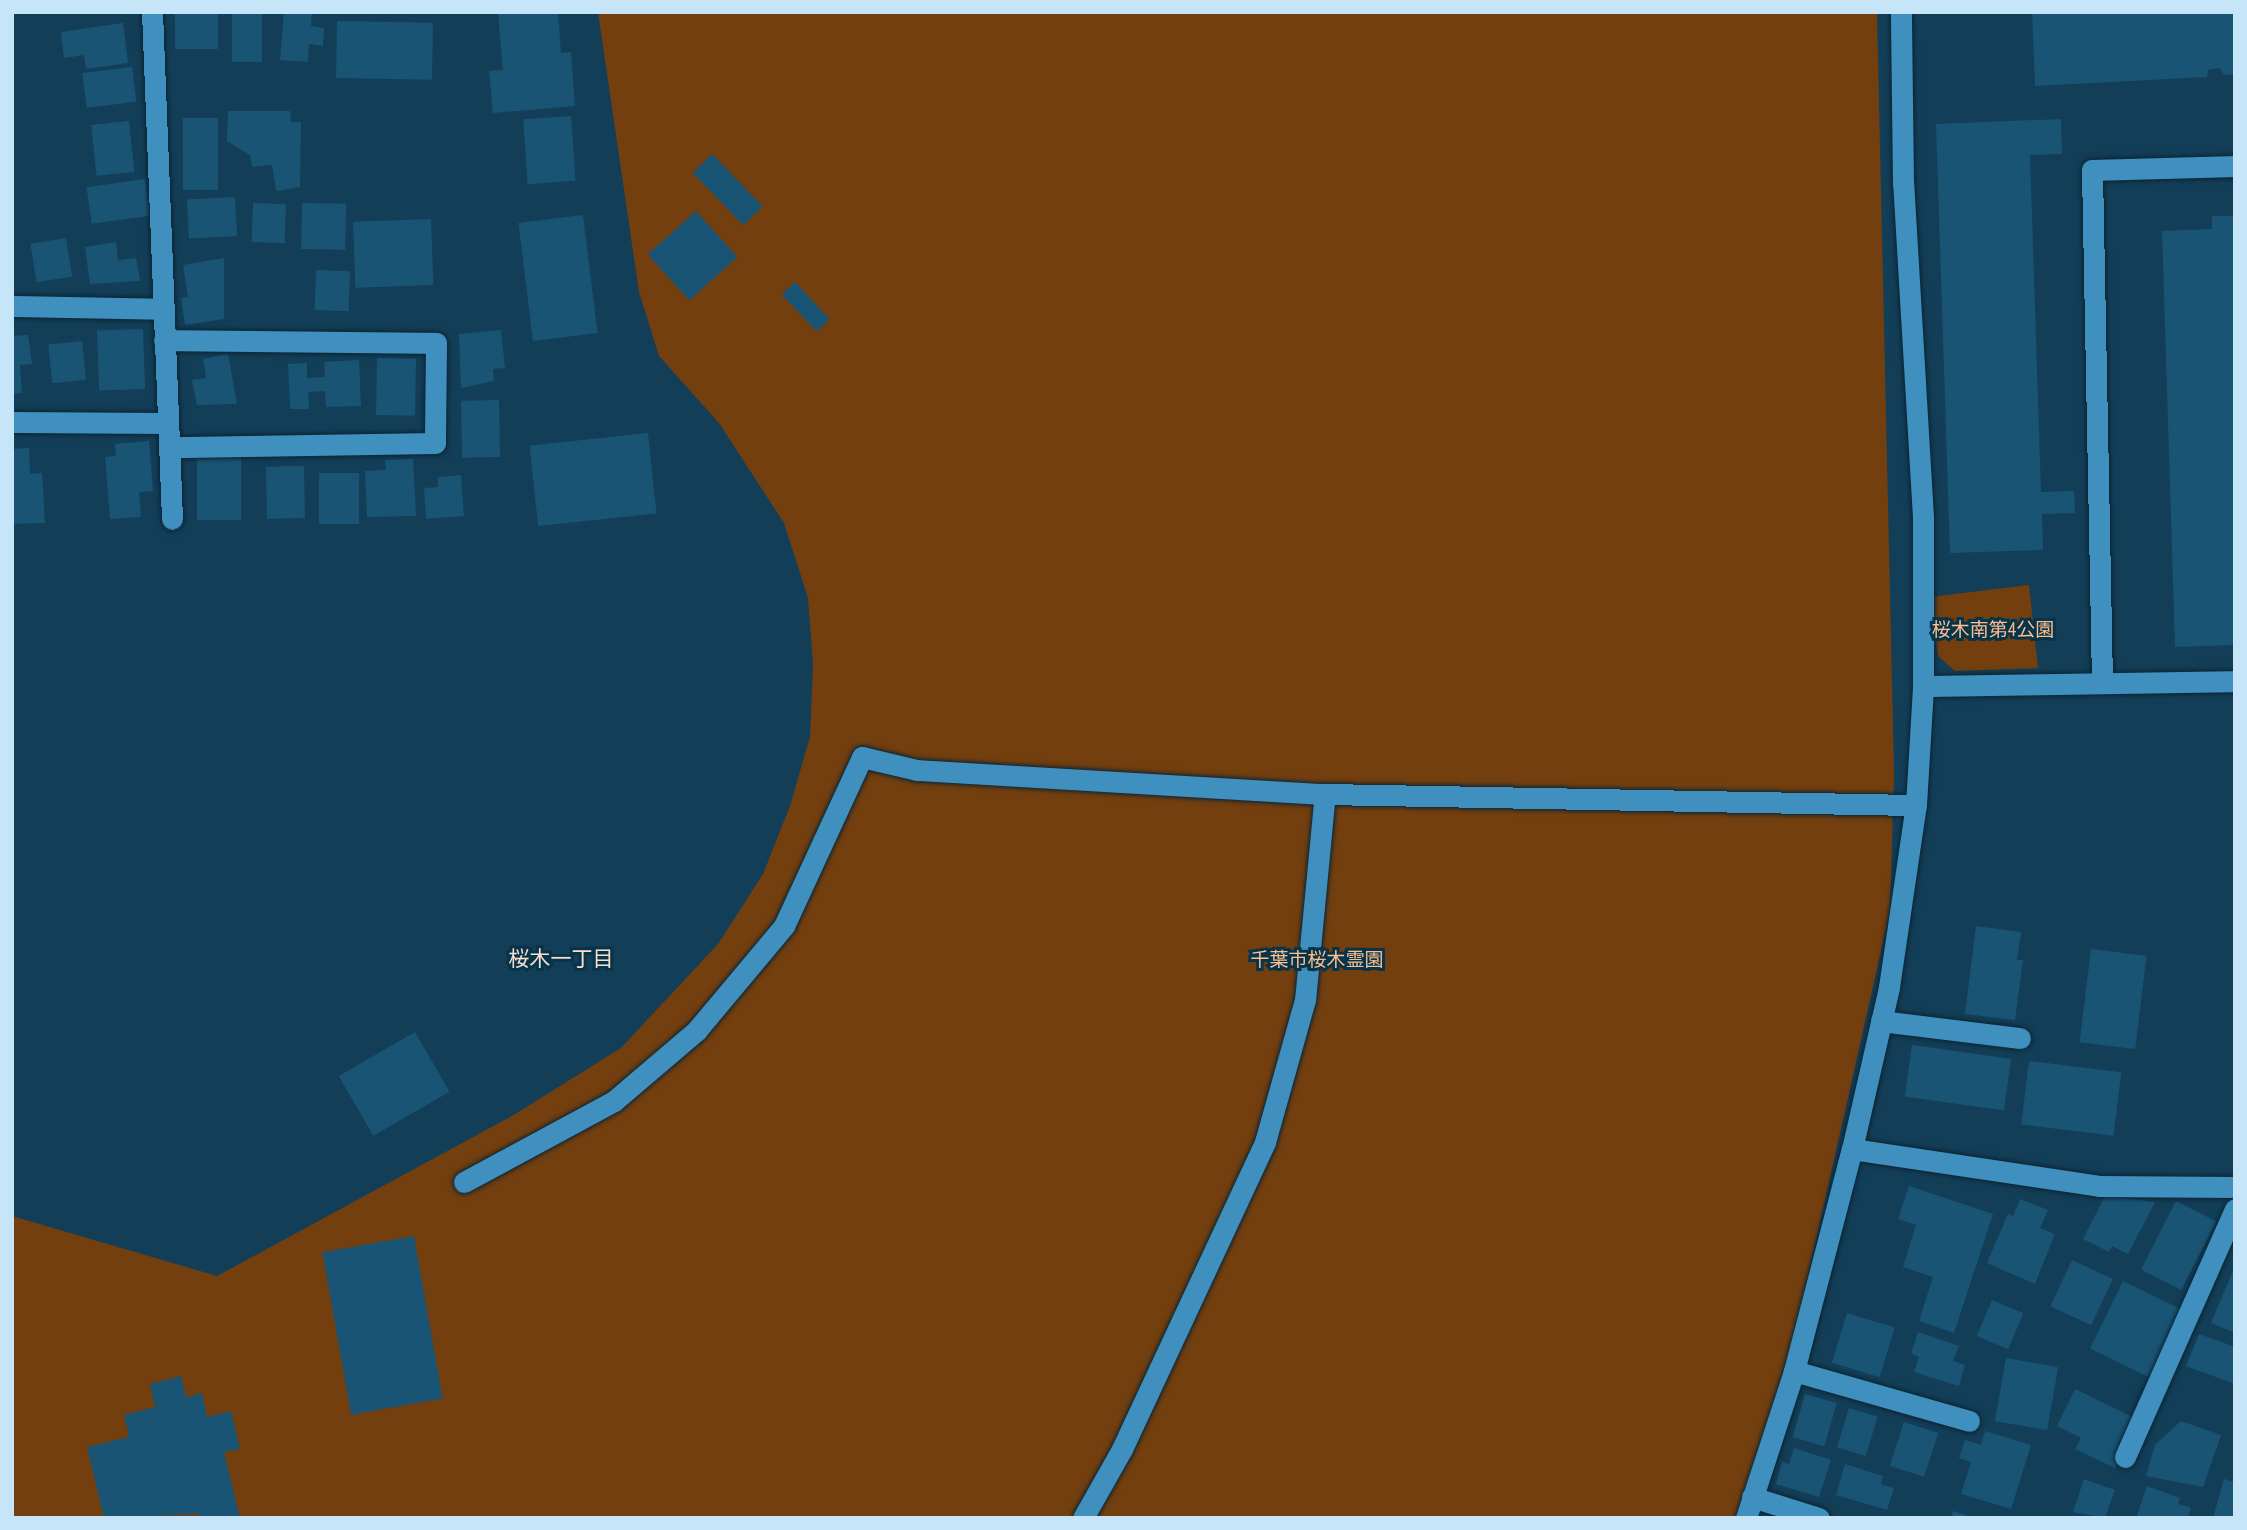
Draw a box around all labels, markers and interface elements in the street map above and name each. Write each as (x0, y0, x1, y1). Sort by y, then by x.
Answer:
park label: 桜木南第4公園 (1932, 619, 2054, 641)
district label: 桜木一丁目 (509, 946, 613, 972)
park label: 千葉市桜木霊園 (1251, 949, 1383, 971)

